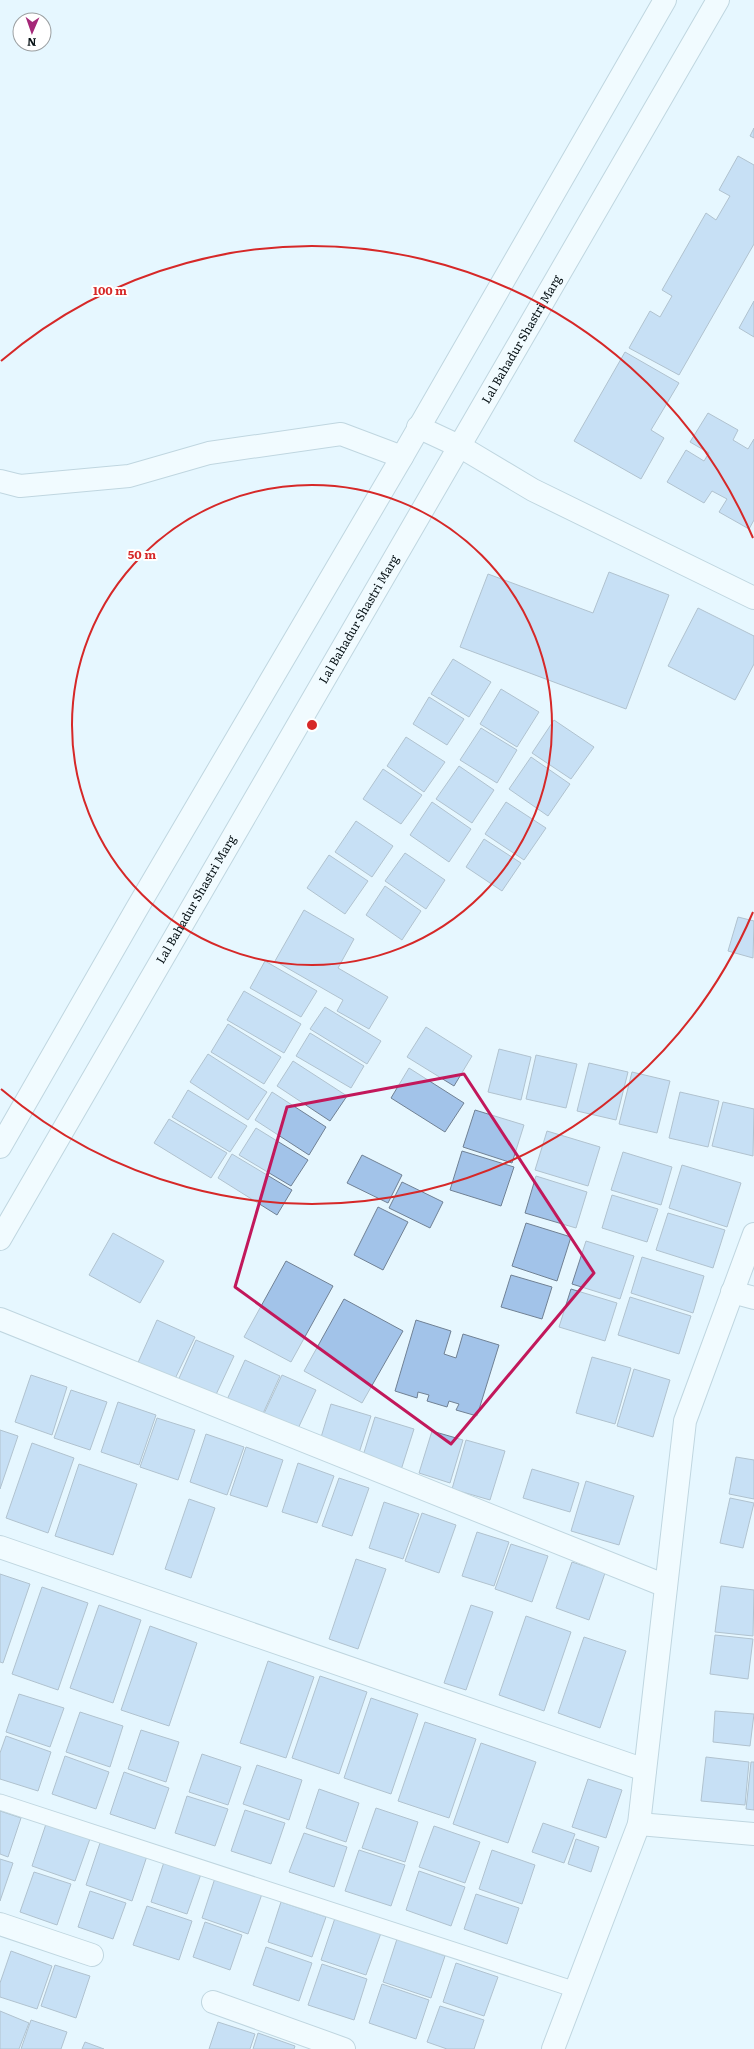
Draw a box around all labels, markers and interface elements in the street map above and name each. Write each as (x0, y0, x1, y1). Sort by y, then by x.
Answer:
north arrow (12, 12, 52, 52)
text: N (27, 35, 37, 51)
street label: Lal Bahadur Shastri Marg (476, 271, 566, 407)
text: 100 m (93, 281, 127, 299)
text: 50 m (128, 545, 156, 563)
street label: Lal Bahadur Shastri Marg (314, 551, 403, 687)
centre of rings (305, 718, 319, 732)
street label: Lal Bahadur Shastri Marg (151, 831, 240, 967)

